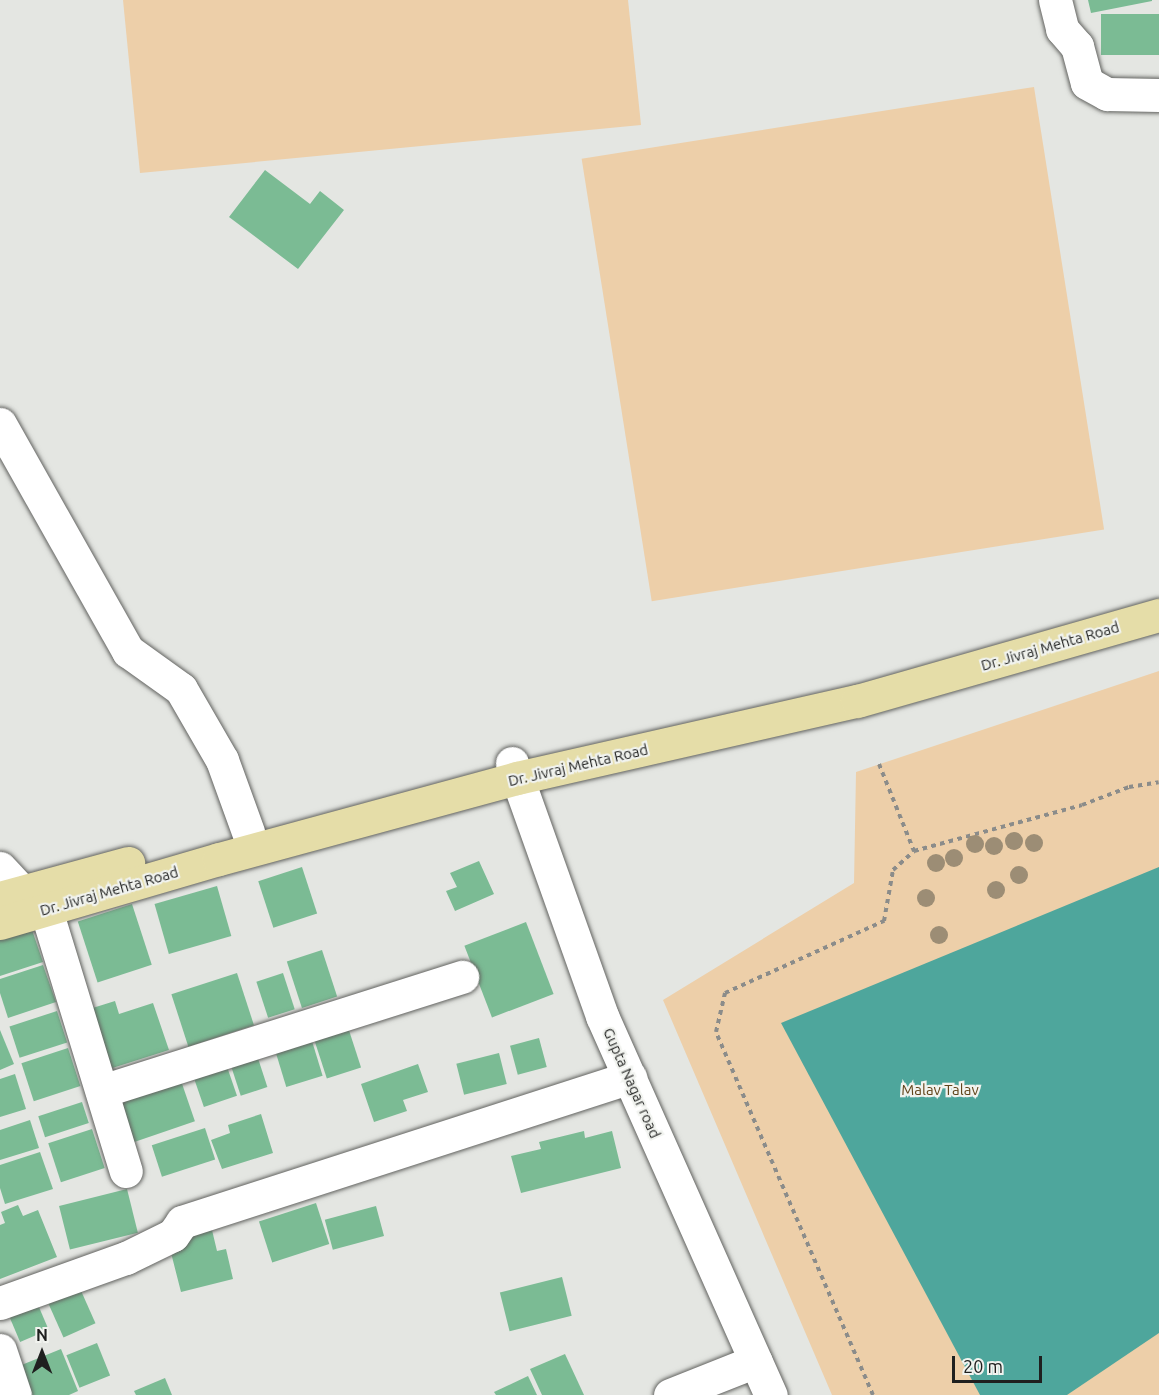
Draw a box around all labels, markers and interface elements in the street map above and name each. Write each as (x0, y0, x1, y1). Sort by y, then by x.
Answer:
street label: Dr. Jivraj Mehta Road (979, 618, 1121, 674)
street label: Dr. Jivraj Mehta Road (506, 740, 650, 790)
street label: Dr. Jivraj Mehta Road (38, 863, 180, 919)
street label: Gupta Nagar road (600, 1025, 664, 1141)
park label: Malav Talav (901, 1081, 979, 1099)
north arrow (12, 1323, 72, 1383)
text: N (36, 1326, 48, 1344)
scale bar (955, 1344, 1045, 1382)
text: 20 m (963, 1356, 1003, 1376)

